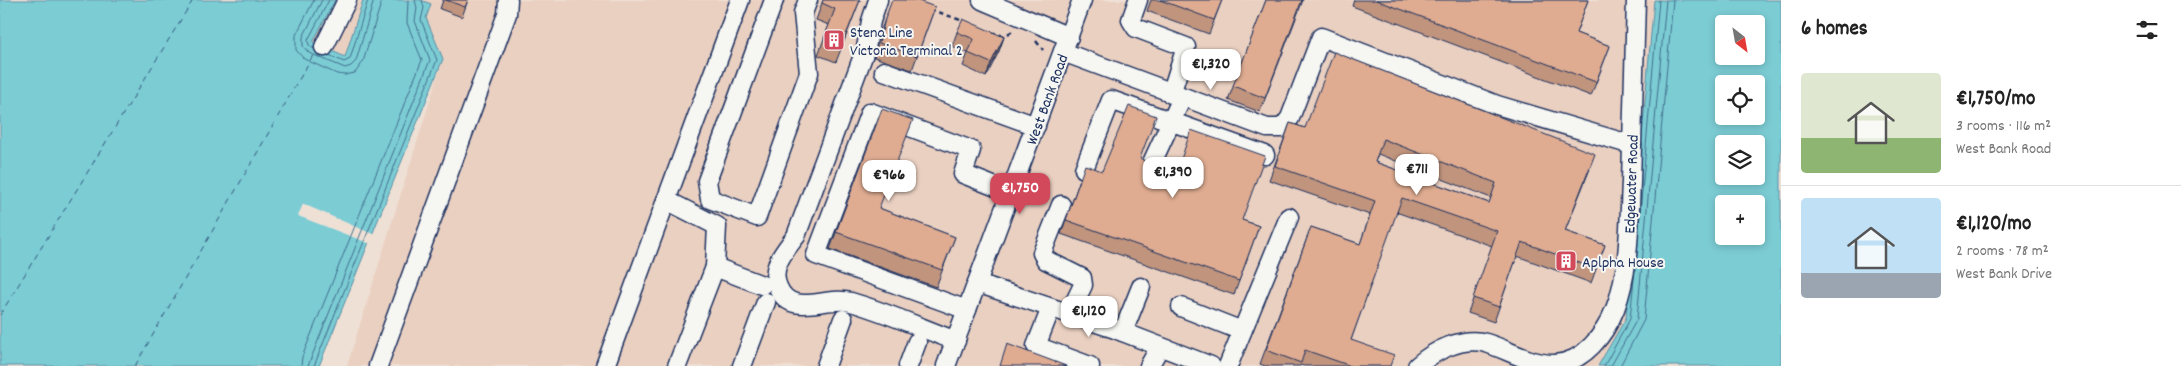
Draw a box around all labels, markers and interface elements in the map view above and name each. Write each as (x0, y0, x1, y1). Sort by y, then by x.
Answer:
north arrow (1715, 15, 1765, 65)
map controls (1715, 15, 1765, 245)
text: 6 homes (1801, 15, 1868, 45)
icon: filters (2133, 16, 2161, 44)
place label: Stena Line Victoria Terminal 2 (850, 22, 963, 63)
building icon: Stena Line Victoria Terminal 2 (822, 28, 846, 52)
pin: €1,320 (1170, 48, 1252, 91)
street label: West Bank Road (1021, 51, 1075, 148)
text: €1,320 (1192, 53, 1230, 76)
button: locate (1715, 75, 1765, 125)
text: €1,750/mo (1956, 85, 2035, 115)
icon: home (1841, 93, 1901, 153)
text: 3 rooms · 116 m² (1956, 115, 2051, 138)
street label: Edgewater Road (1619, 134, 1646, 234)
button: layers (1715, 135, 1765, 185)
text: West Bank Road (1956, 138, 2051, 161)
pin: €711 (1387, 154, 1447, 196)
pin: €1,390 (1132, 156, 1214, 199)
text: €711 (1406, 158, 1428, 181)
pin: €966 (859, 160, 919, 202)
text: €1,390 (1154, 161, 1192, 184)
text: €966 (873, 164, 905, 187)
pin: €1,750 (979, 172, 1061, 215)
text: €1,750 (1001, 177, 1039, 200)
button: + (1715, 195, 1765, 245)
text: €1,120/mo (1956, 210, 2031, 240)
icon: home (1841, 218, 1901, 278)
text: 2 rooms · 78 m² (1956, 240, 2049, 263)
building icon: Aplpha House (1554, 249, 1578, 273)
place label: Aplpha House (1582, 252, 1664, 275)
text: West Bank Drive (1956, 263, 2052, 286)
pin: €1,120 (1048, 296, 1130, 338)
text: €1,120 (1072, 300, 1106, 323)

